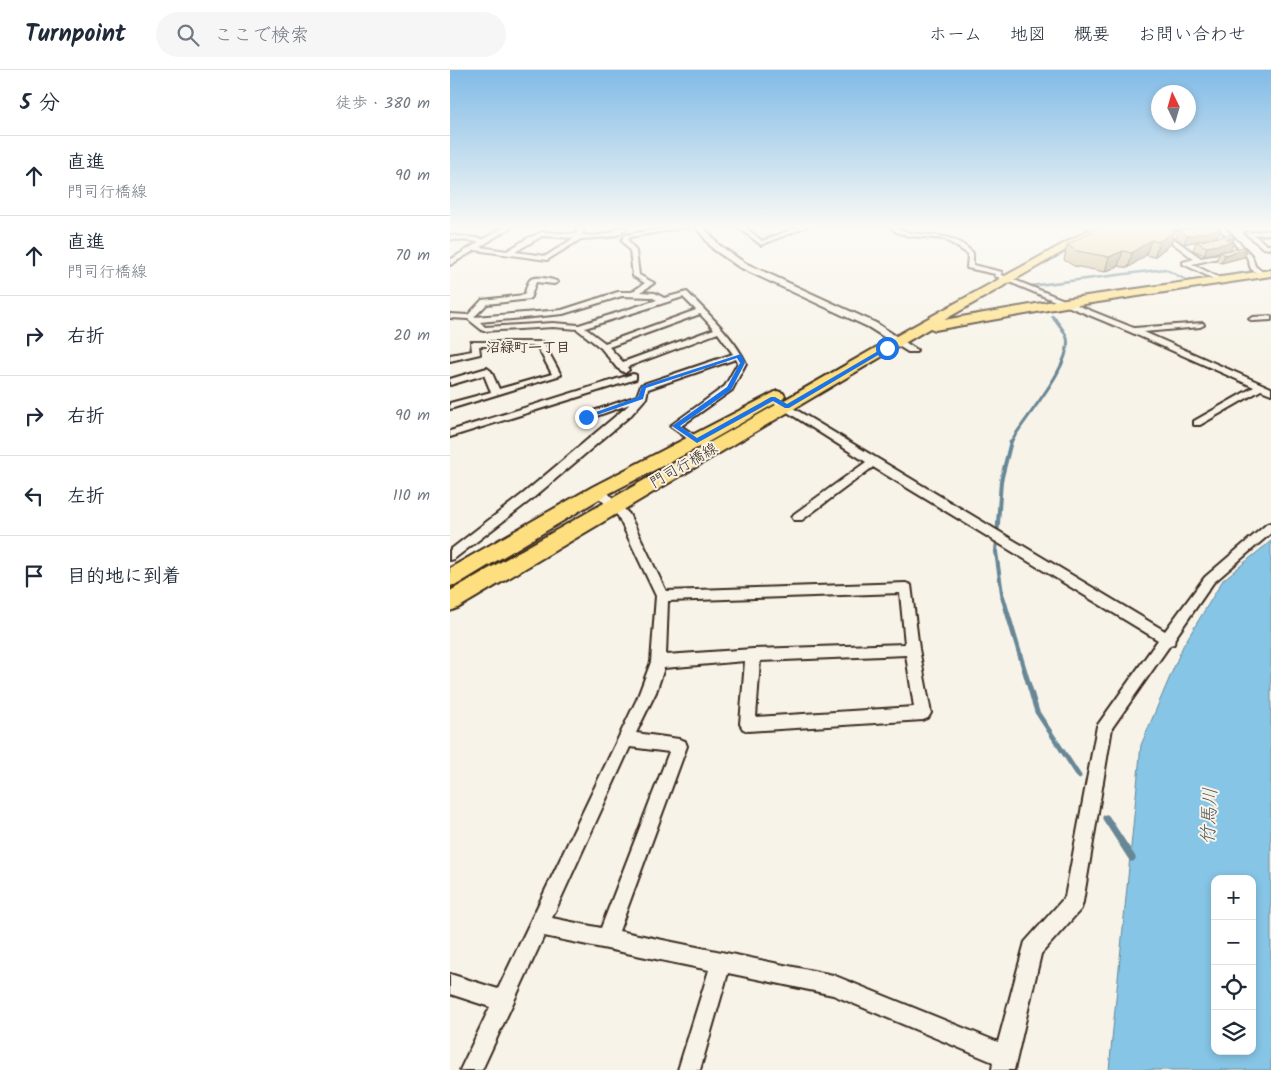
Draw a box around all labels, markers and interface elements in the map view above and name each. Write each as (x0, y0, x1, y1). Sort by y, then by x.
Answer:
search box (156, 12, 506, 57)
text: Turnpoint (25, 15, 126, 54)
icon: search (174, 21, 202, 49)
text: ここで検索 (214, 21, 309, 51)
text: ホーム (929, 21, 982, 50)
text: 地図 (1010, 21, 1046, 50)
text: 概要 (1074, 21, 1110, 50)
text: お問い合わせ (1138, 21, 1246, 50)
north arrow (1151, 85, 1196, 130)
text: 5 分 (20, 87, 60, 120)
text: 徒歩 · 380 m (335, 91, 430, 116)
text: 直進 (67, 148, 105, 178)
icon: ahead (20, 162, 48, 190)
text: 90 m (395, 163, 430, 188)
text: 門司行橋線 (67, 180, 147, 205)
text: 直進 (67, 228, 105, 258)
icon: ahead (20, 242, 48, 270)
text: 70 m (395, 243, 430, 268)
text: 門司行橋線 (67, 260, 147, 285)
icon: right (20, 322, 48, 350)
text: 右折 (67, 322, 105, 352)
text: 20 m (394, 323, 430, 348)
district label: 沼緑町一丁目 (486, 337, 570, 359)
route start (876, 337, 899, 360)
icon: right (20, 402, 48, 430)
text: 右折 (67, 402, 105, 432)
text: 90 m (395, 403, 430, 428)
route end (575, 406, 598, 429)
street label: 門司行橋線 (646, 437, 722, 495)
icon: left (20, 482, 48, 510)
text: 左折 (67, 482, 105, 512)
text: 110 m (393, 483, 430, 508)
icon: arrive (20, 562, 48, 590)
text: 目的地に到着 (67, 562, 181, 592)
water label: 竹馬川 (1194, 787, 1226, 845)
map controls (1211, 875, 1256, 1055)
button: + (1211, 875, 1256, 920)
button: − (1211, 920, 1256, 965)
button: locate (1211, 965, 1256, 1010)
button: layers (1211, 1010, 1256, 1055)

